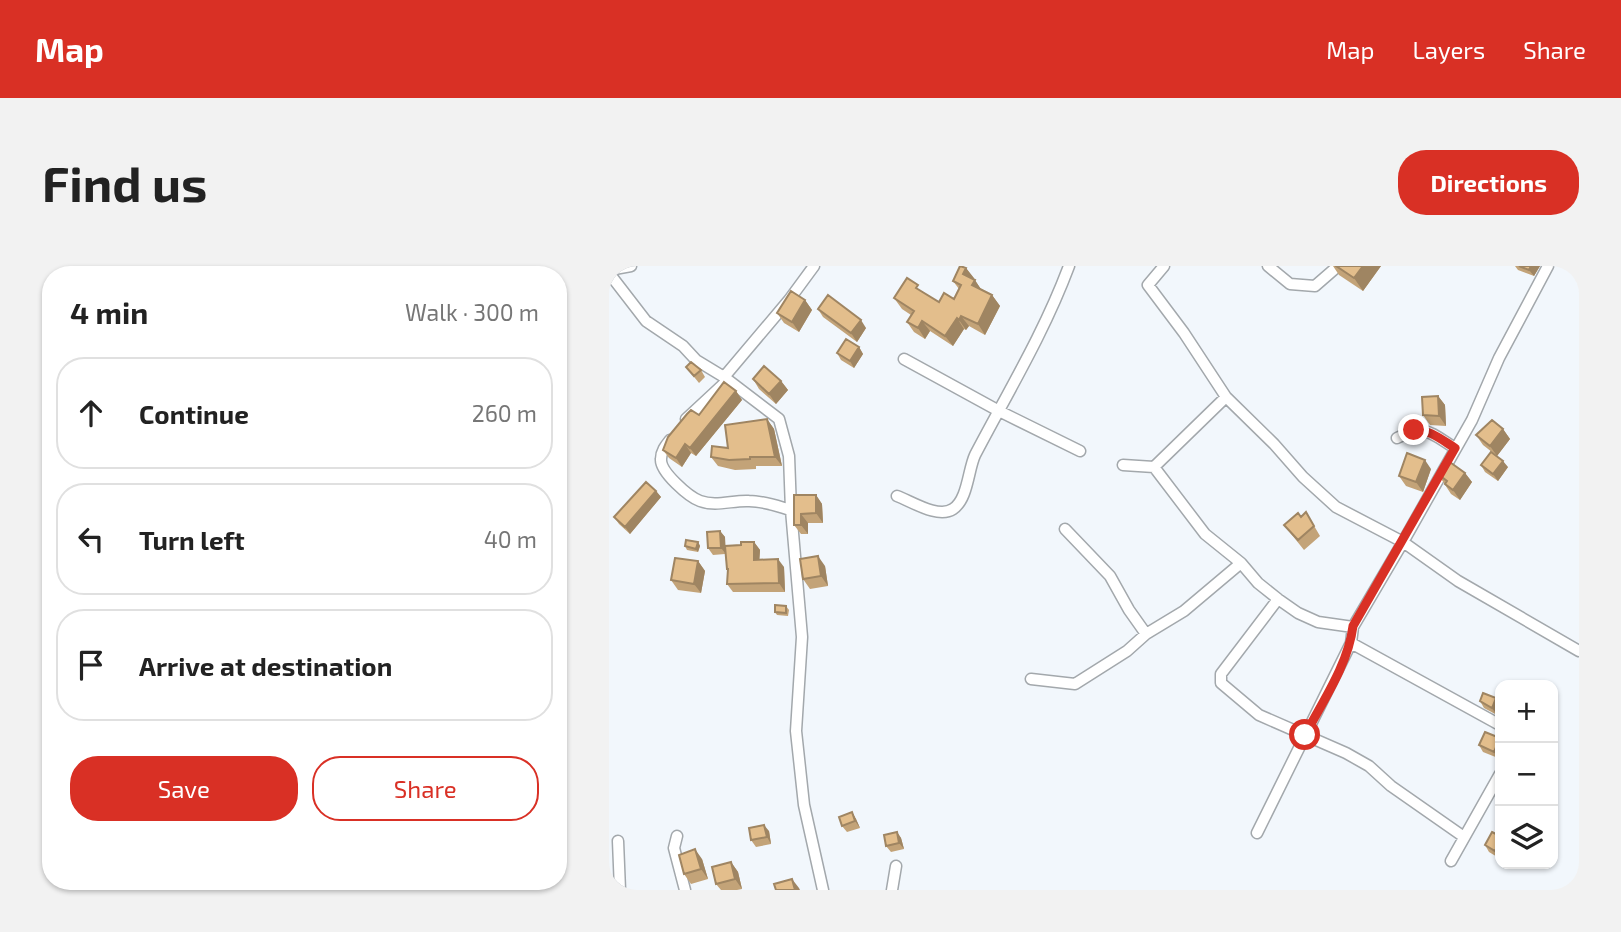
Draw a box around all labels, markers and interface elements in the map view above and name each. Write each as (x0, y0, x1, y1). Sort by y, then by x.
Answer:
text: Map (35, 29, 104, 69)
text: Map (1326, 35, 1374, 64)
text: Layers (1412, 35, 1485, 64)
text: Share (1523, 35, 1586, 64)
button: Directions (1398, 150, 1579, 215)
text: Find us (42, 153, 207, 212)
text: 4 min (70, 294, 148, 330)
text: Walk · 300 m (405, 298, 539, 326)
icon: ahead (72, 394, 110, 432)
text: Continue (139, 398, 249, 429)
text: 260 m (472, 399, 537, 427)
route end (1398, 414, 1429, 445)
icon: left (72, 520, 110, 558)
text: Turn left (139, 524, 245, 555)
text: 40 m (484, 525, 537, 553)
icon: arrive (72, 646, 110, 684)
text: Arrive at destination (139, 650, 392, 681)
map controls (1495, 680, 1558, 869)
button: + (1495, 680, 1558, 743)
route start (1289, 719, 1320, 750)
button: − (1495, 743, 1558, 806)
button: Save (70, 756, 298, 821)
button: Share (312, 756, 539, 821)
button: layers (1495, 806, 1558, 869)

